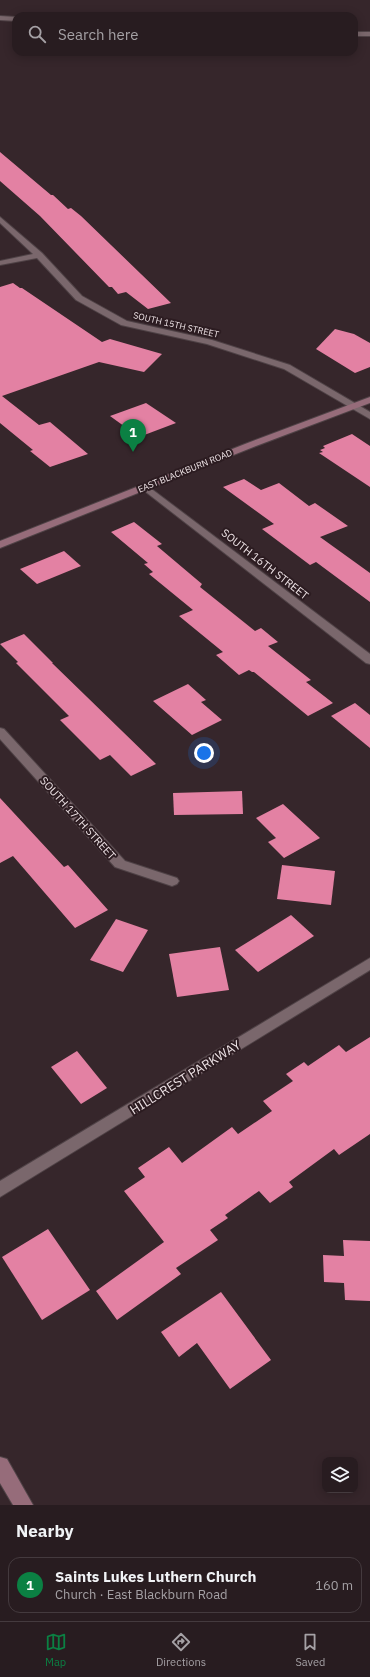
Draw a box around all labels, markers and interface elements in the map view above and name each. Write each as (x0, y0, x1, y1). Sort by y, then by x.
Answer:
search box (12, 12, 358, 56)
icon: search (26, 23, 48, 45)
text: Search here (58, 25, 138, 44)
street label: SOUTH 15TH STREET (132, 309, 220, 340)
pin: 1 (120, 419, 146, 452)
street label: EAST BLACKBURN ROAD (136, 447, 234, 495)
street label: SOUTH 16TH STREET (219, 526, 312, 603)
your location (194, 743, 214, 763)
street label: SOUTH 17TH STREET (37, 774, 119, 863)
street label: HILLCREST PARKWAY (127, 1036, 244, 1118)
map controls (322, 1457, 358, 1493)
button: layers (322, 1457, 358, 1493)
text: Nearby (16, 1520, 74, 1542)
text: Saints Lukes Luthern Church (55, 1567, 256, 1586)
text: 1 (26, 1577, 34, 1594)
text: 160 m (315, 1577, 353, 1594)
text: Church · East Blackburn Road (55, 1586, 228, 1603)
tab: Map (45, 1631, 67, 1669)
tab: Directions (156, 1631, 206, 1669)
tab: Saved (295, 1631, 325, 1669)

